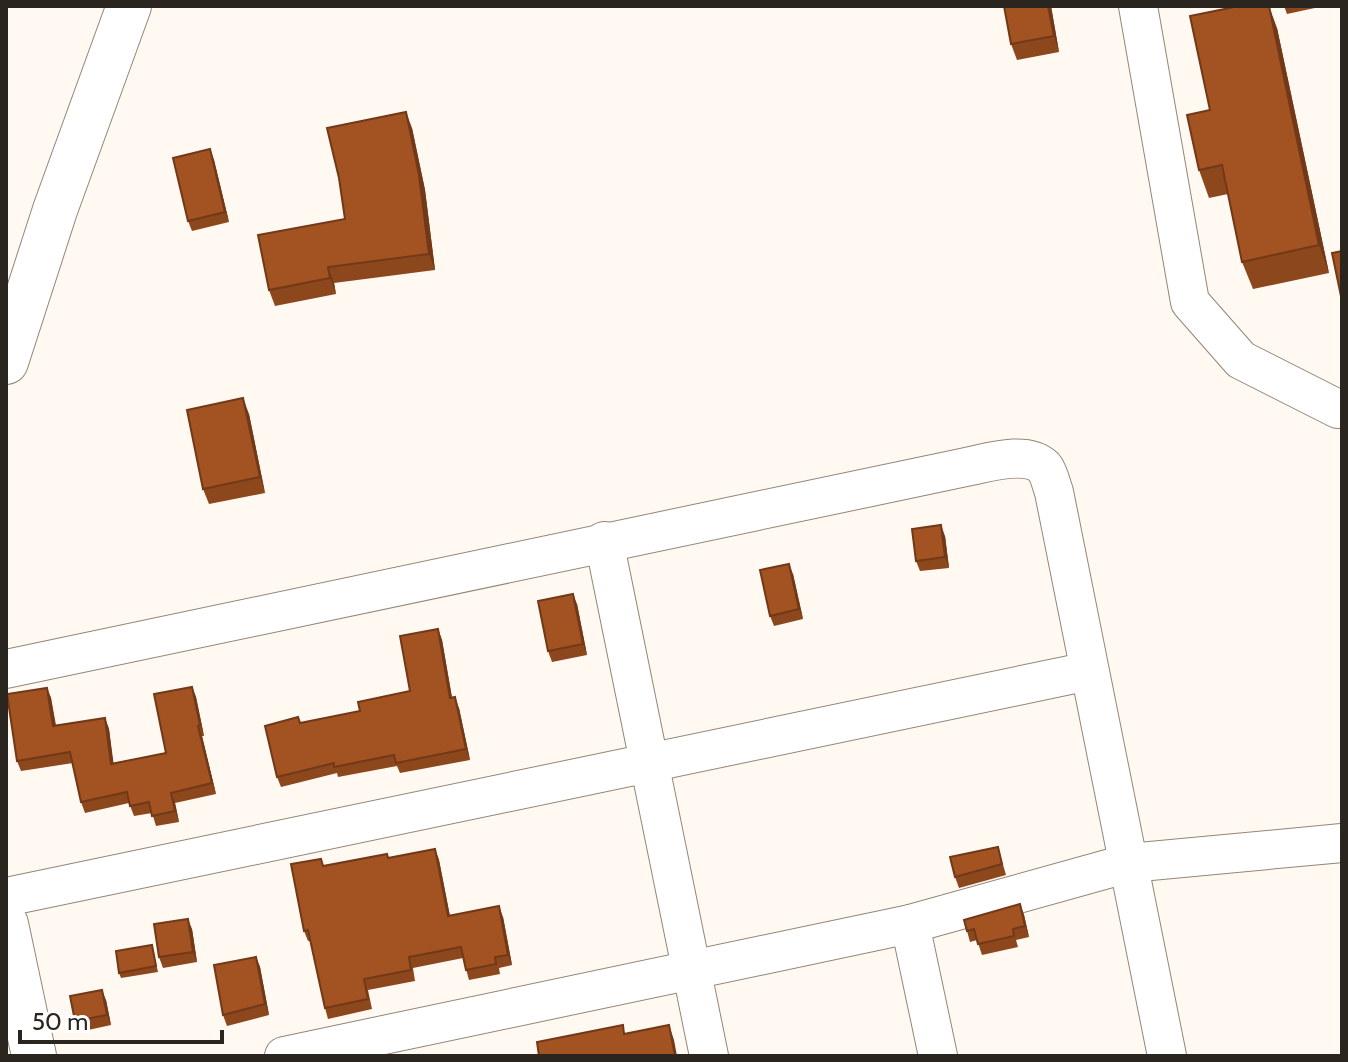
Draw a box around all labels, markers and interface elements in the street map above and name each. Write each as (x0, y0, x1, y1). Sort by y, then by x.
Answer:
scale bar (20, 994, 222, 1044)
text: 50 m (32, 1007, 88, 1036)

